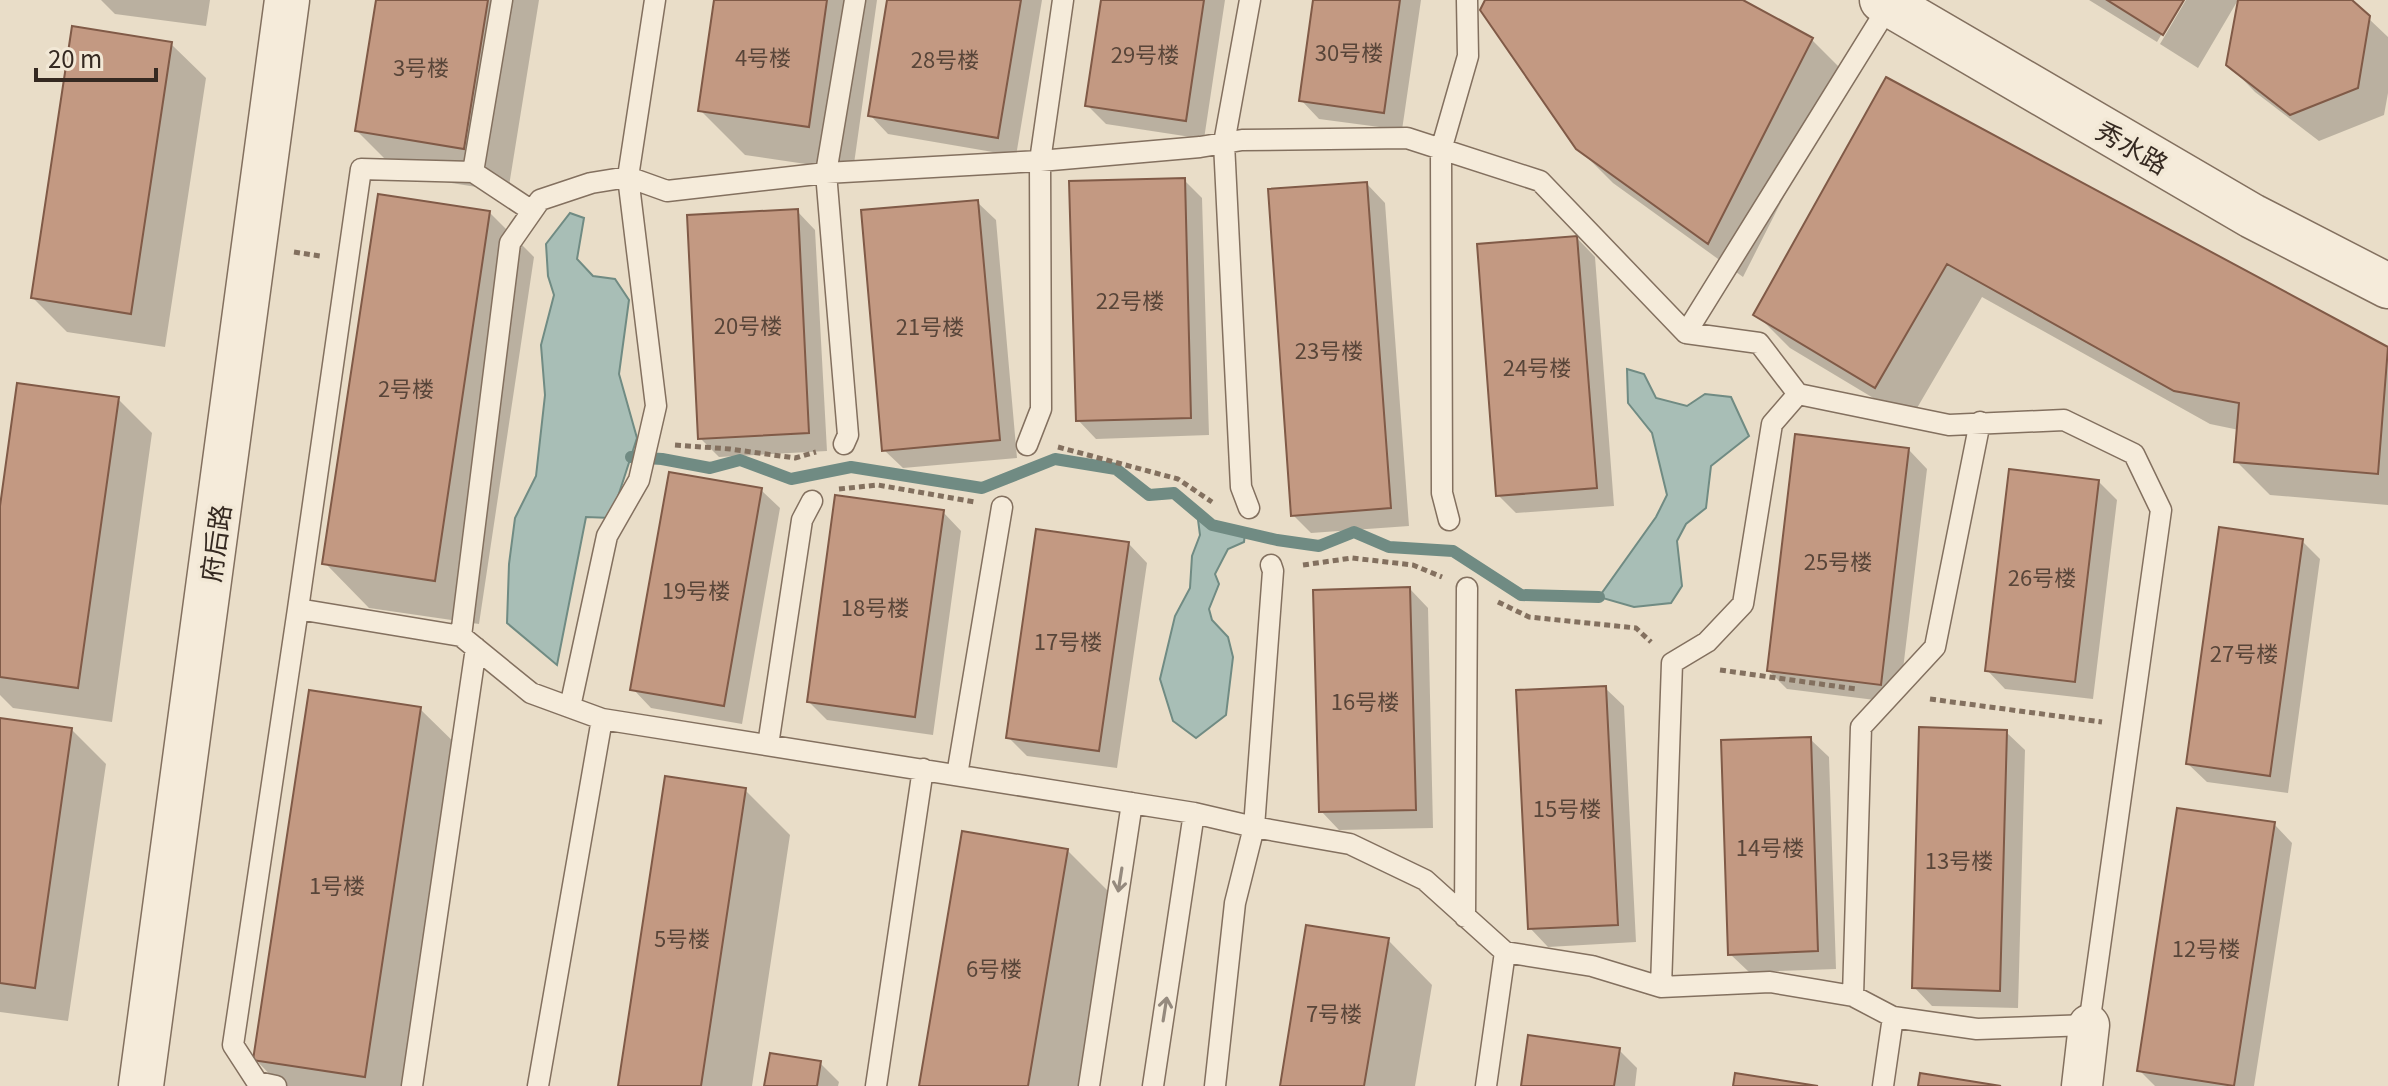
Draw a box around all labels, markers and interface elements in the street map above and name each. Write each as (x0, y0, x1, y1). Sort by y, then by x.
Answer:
scale bar (36, 32, 156, 82)
house number: 30号楼 (1315, 35, 1383, 67)
house number: 29号楼 (1111, 37, 1179, 69)
text: 20 m (48, 40, 102, 75)
house number: 4号楼 (735, 40, 791, 72)
house number: 28号楼 (911, 42, 979, 74)
house number: 3号楼 (393, 50, 449, 82)
street label: 秀水路 (2090, 110, 2176, 182)
house number: 22号楼 (1096, 283, 1164, 315)
house number: 20号楼 (714, 308, 782, 340)
house number: 21号楼 (896, 309, 964, 341)
house number: 23号楼 (1295, 333, 1363, 365)
house number: 24号楼 (1503, 350, 1571, 382)
house number: 2号楼 (378, 371, 434, 403)
street label: 府后路 (190, 502, 238, 584)
house number: 25号楼 (1804, 544, 1872, 576)
house number: 26号楼 (2008, 560, 2076, 592)
house number: 19号楼 (662, 573, 730, 605)
house number: 18号楼 (841, 590, 909, 622)
house number: 17号楼 (1034, 624, 1102, 656)
house number: 27号楼 (2210, 636, 2278, 668)
house number: 16号楼 (1331, 684, 1399, 716)
house number: 15号楼 (1533, 791, 1601, 823)
house number: 14号楼 (1736, 830, 1804, 862)
house number: 13号楼 (1925, 843, 1993, 875)
one-way arrow (1112, 867, 1127, 892)
house number: 1号楼 (309, 868, 365, 900)
house number: 5号楼 (654, 921, 710, 953)
house number: 12号楼 (2172, 931, 2240, 963)
house number: 6号楼 (966, 951, 1022, 983)
house number: 7号楼 (1306, 996, 1362, 1028)
one-way arrow (1158, 997, 1173, 1022)

